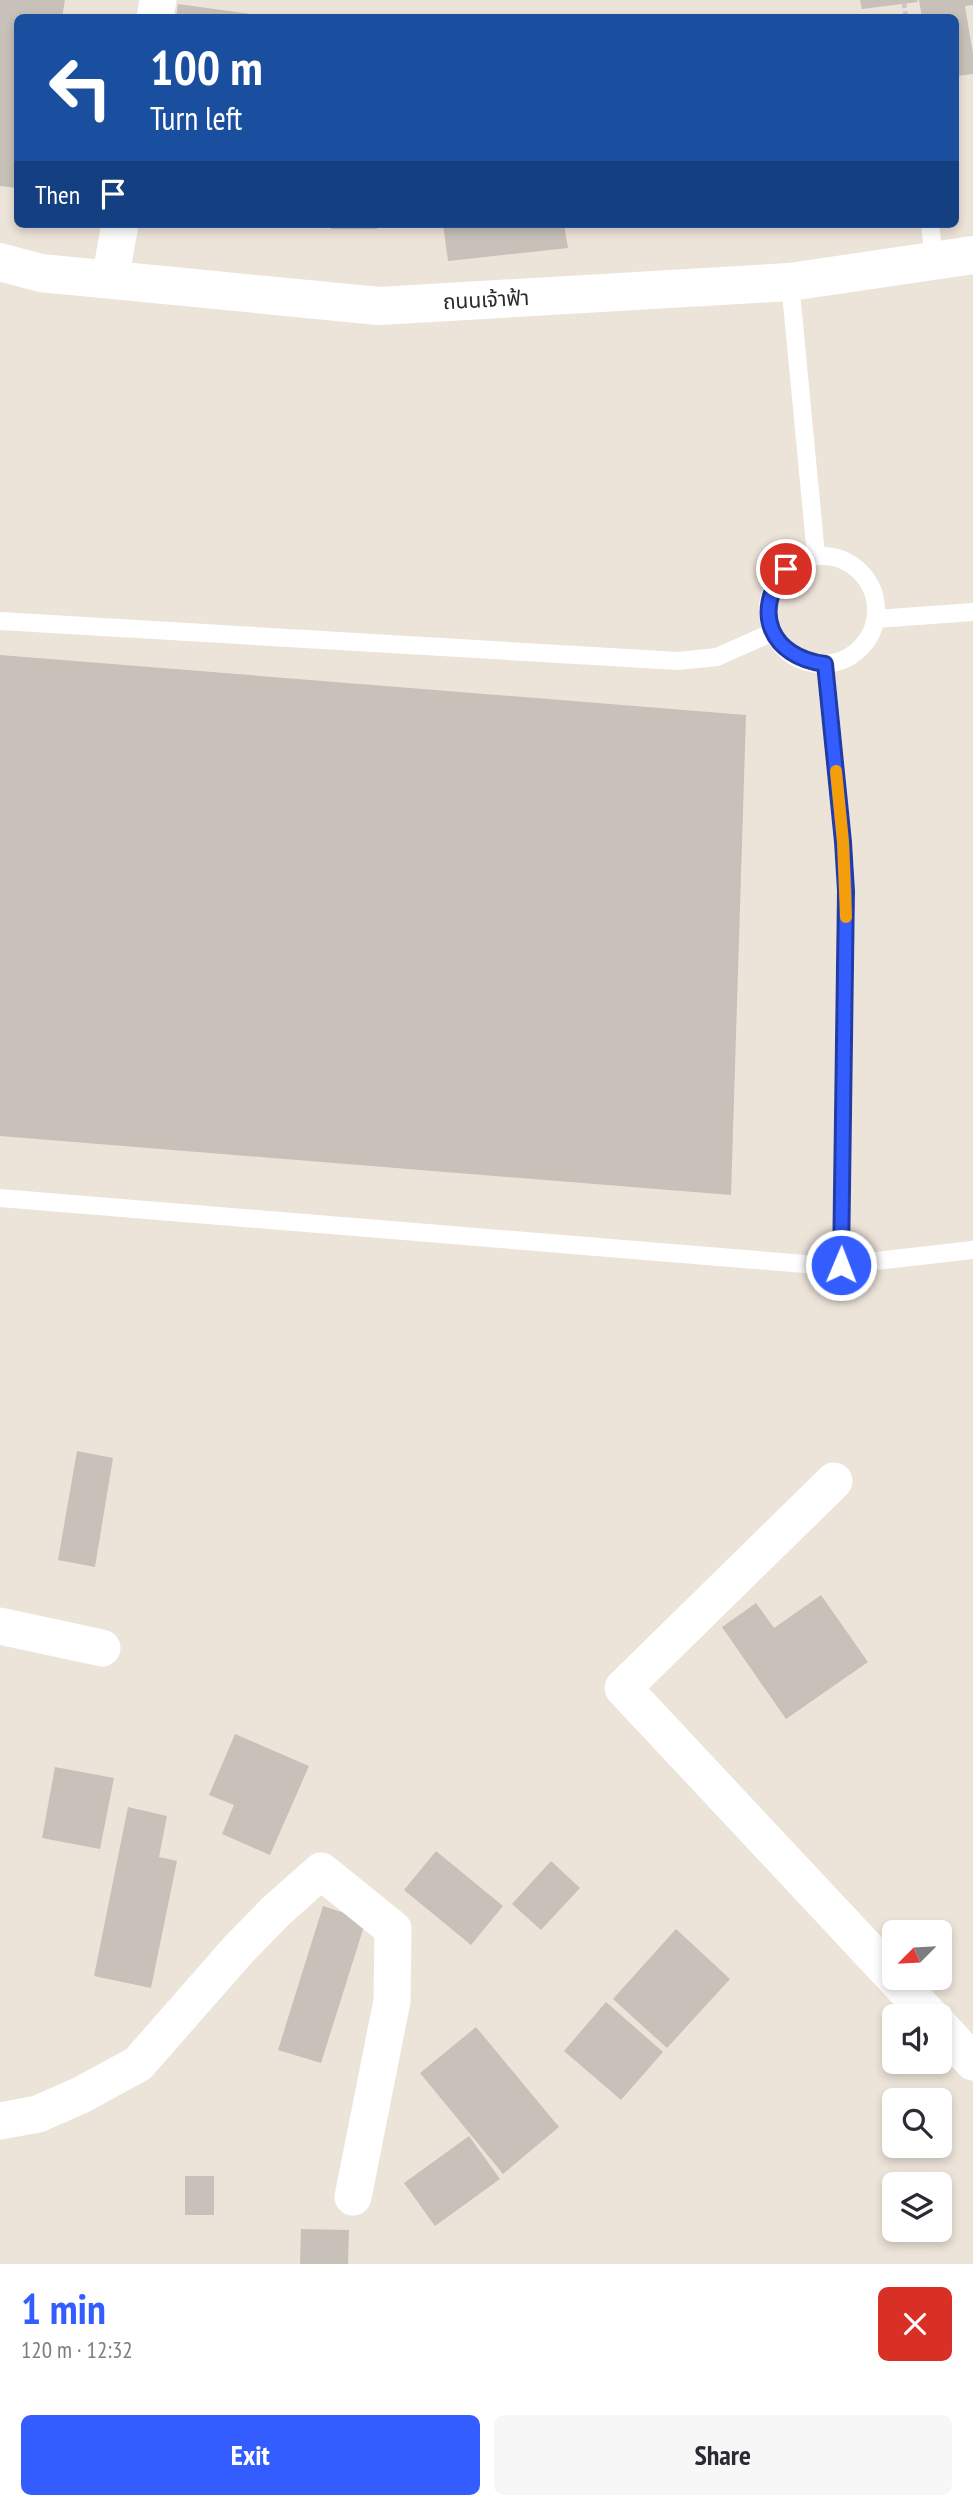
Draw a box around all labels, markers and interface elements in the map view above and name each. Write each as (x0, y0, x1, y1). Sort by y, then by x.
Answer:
text: 100 m (150, 35, 263, 99)
icon: left (35, 42, 126, 133)
text: Turn left (150, 97, 242, 139)
icon: arrive (94, 175, 132, 213)
text: Then (35, 178, 80, 211)
street label: ถนนเจ้าฟ้า (442, 284, 530, 315)
pin (756, 539, 816, 599)
icon: arrive (767, 550, 805, 588)
position arrow (804, 1228, 878, 1302)
north arrow (882, 1920, 952, 1990)
map controls (882, 1920, 952, 2242)
button: sound (882, 2004, 952, 2074)
button: search (882, 2088, 952, 2158)
button: layers (882, 2172, 952, 2242)
text: 1 min (21, 2281, 106, 2336)
button: close (878, 2287, 952, 2361)
text: 120 m · 12:32 (21, 2335, 133, 2364)
button: Exit (21, 2415, 480, 2495)
button: Share (494, 2415, 952, 2495)

